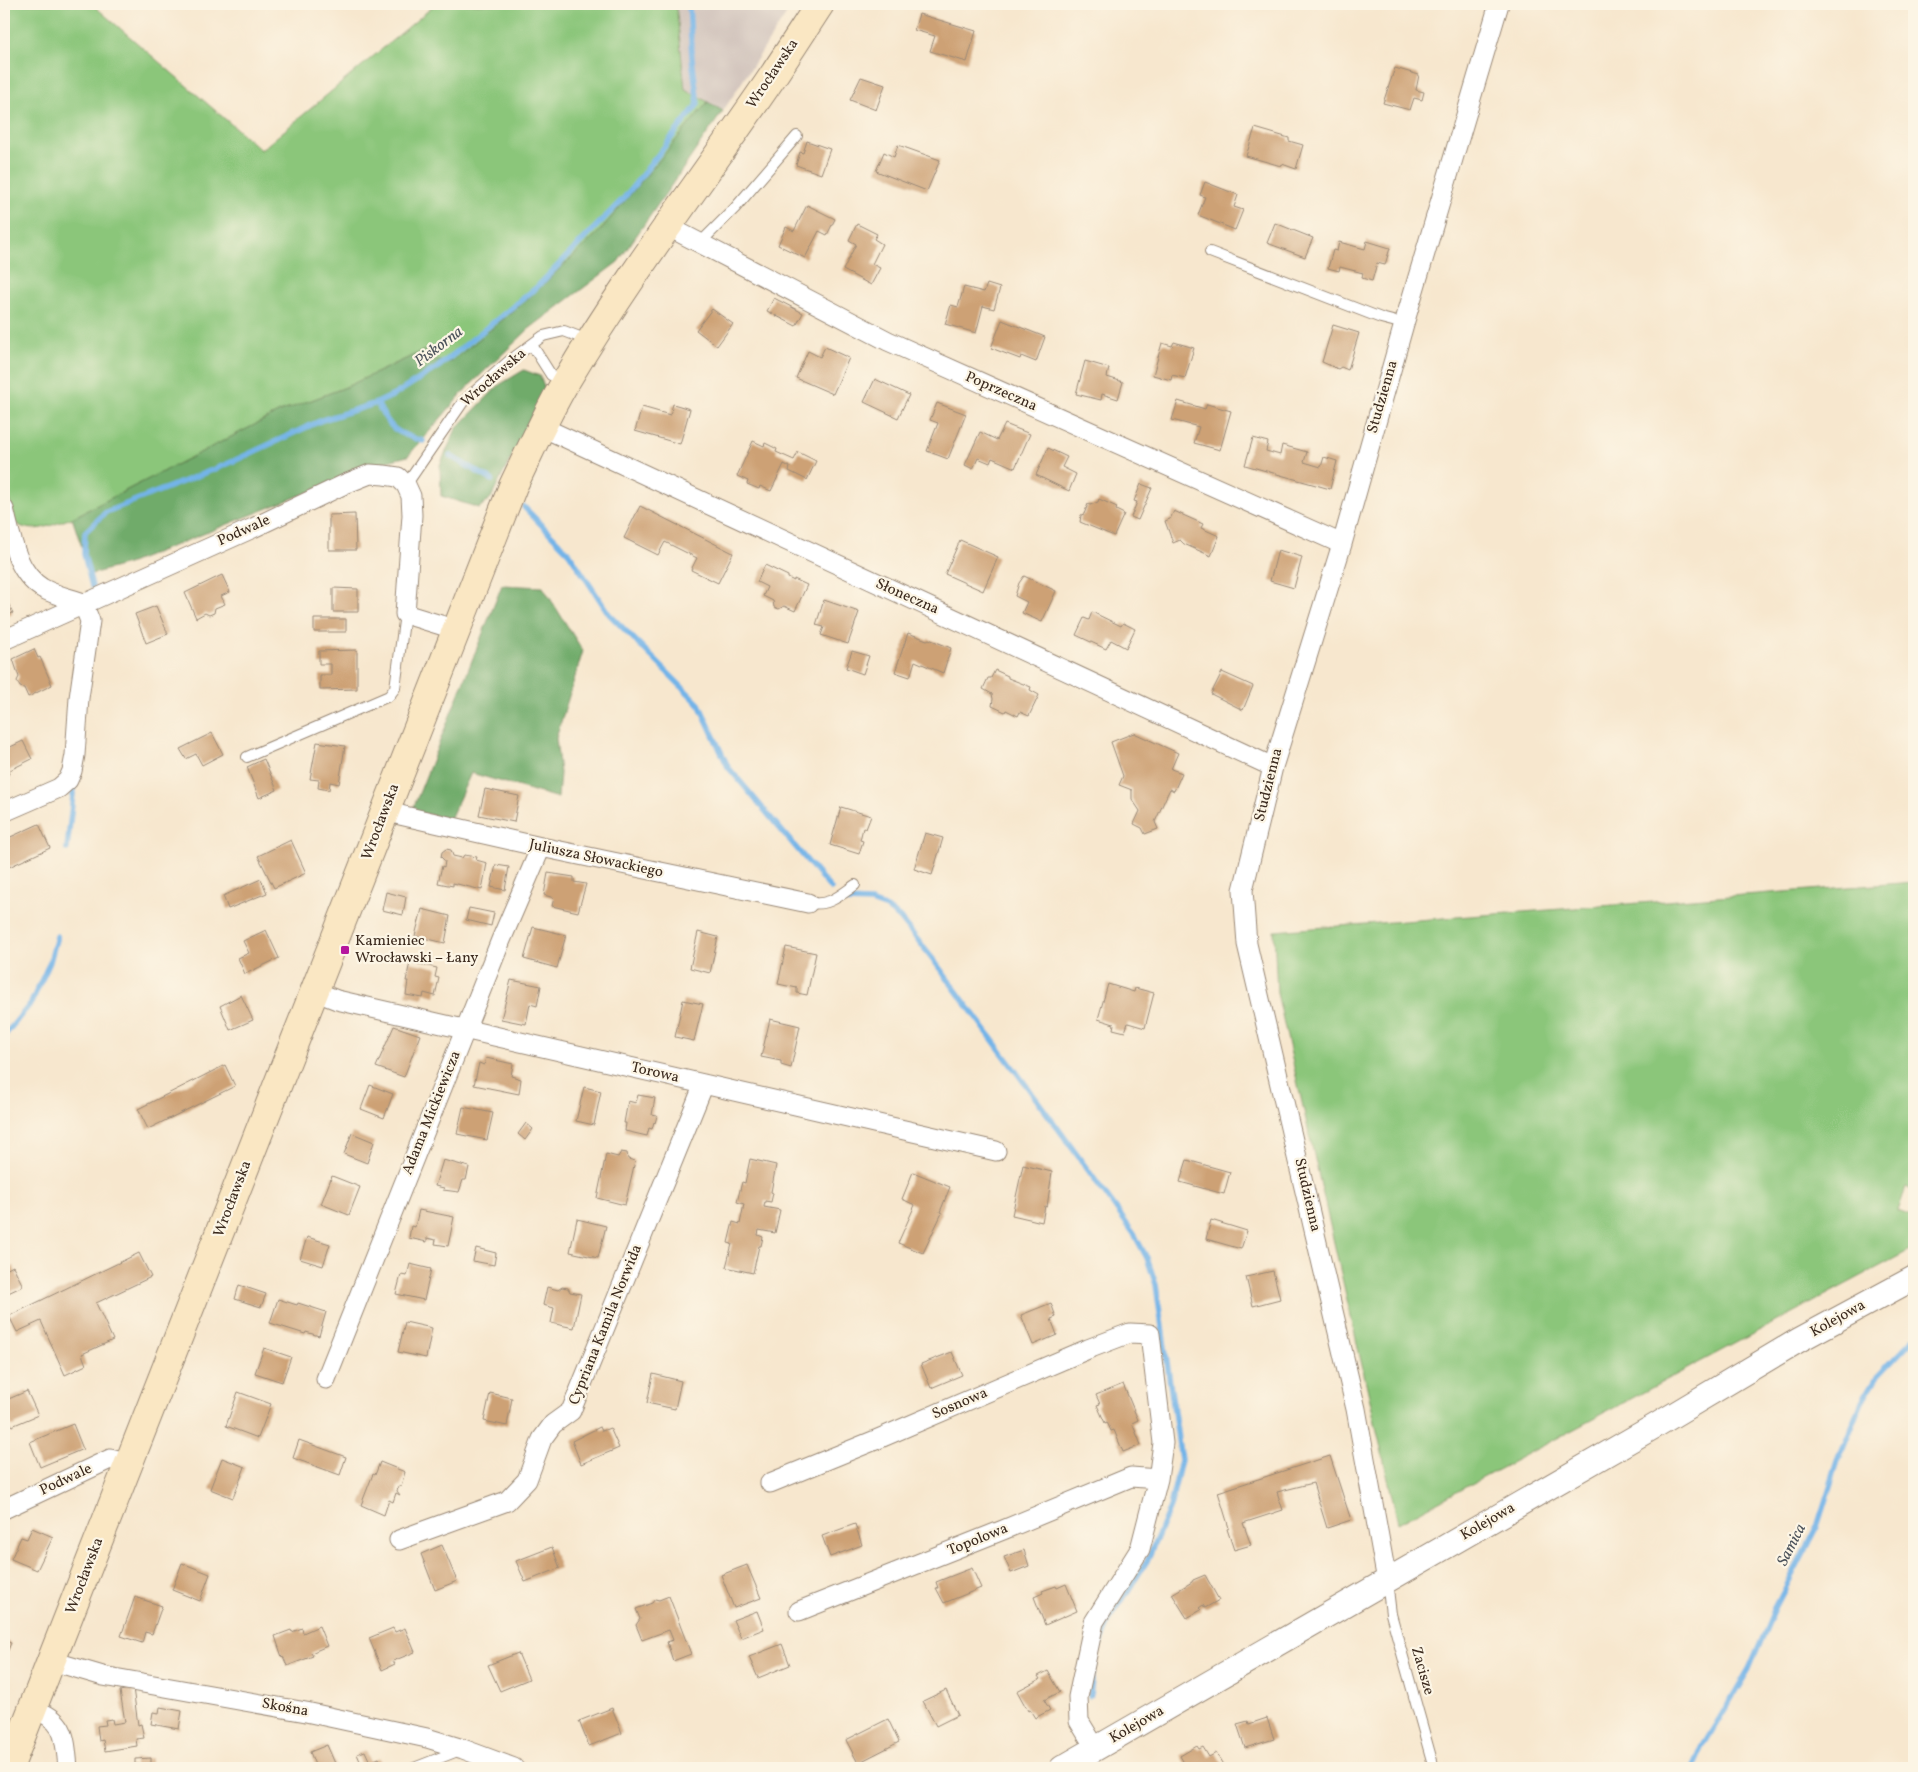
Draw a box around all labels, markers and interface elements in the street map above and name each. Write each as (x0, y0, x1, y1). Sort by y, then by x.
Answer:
street label: Wrocławska (742, 35, 804, 113)
water label: Piskorna (410, 321, 468, 372)
street label: Wrocławska (457, 344, 531, 412)
street label: Studzienna (1363, 358, 1403, 436)
street label: Poprzeczna (962, 367, 1040, 417)
street label: Podwale (214, 510, 274, 552)
street label: Słoneczna (872, 574, 942, 620)
street label: Studzienna (1250, 746, 1288, 824)
street label: Wrocławska (357, 781, 405, 863)
street label: Juliusza Słowackiego (527, 835, 665, 883)
place label: Kamieniec Wrocławski – Łany (355, 931, 478, 969)
marker: Kamieniec Wrocławski – Łany (339, 944, 351, 956)
street label: Adama Mickiewicza (397, 1048, 467, 1178)
street label: Torowa (629, 1057, 681, 1089)
street label: Studzienna (1288, 1156, 1326, 1234)
street label: Wrocławska (209, 1158, 257, 1240)
street label: Cypriana Kamila Norwida (564, 1242, 648, 1408)
street label: Kolejowa (1807, 1295, 1869, 1343)
street label: Sosnowa (929, 1383, 991, 1425)
street label: Podwale (36, 1459, 96, 1501)
street label: Kolejowa (1457, 1498, 1519, 1546)
street label: Topolowa (945, 1518, 1011, 1562)
water label: Samica (1772, 1520, 1812, 1570)
street label: Wrocławska (61, 1535, 109, 1617)
street label: Zacisze (1405, 1644, 1439, 1698)
street label: Skośna (260, 1694, 310, 1722)
street label: Kolejowa (1106, 1701, 1168, 1749)

